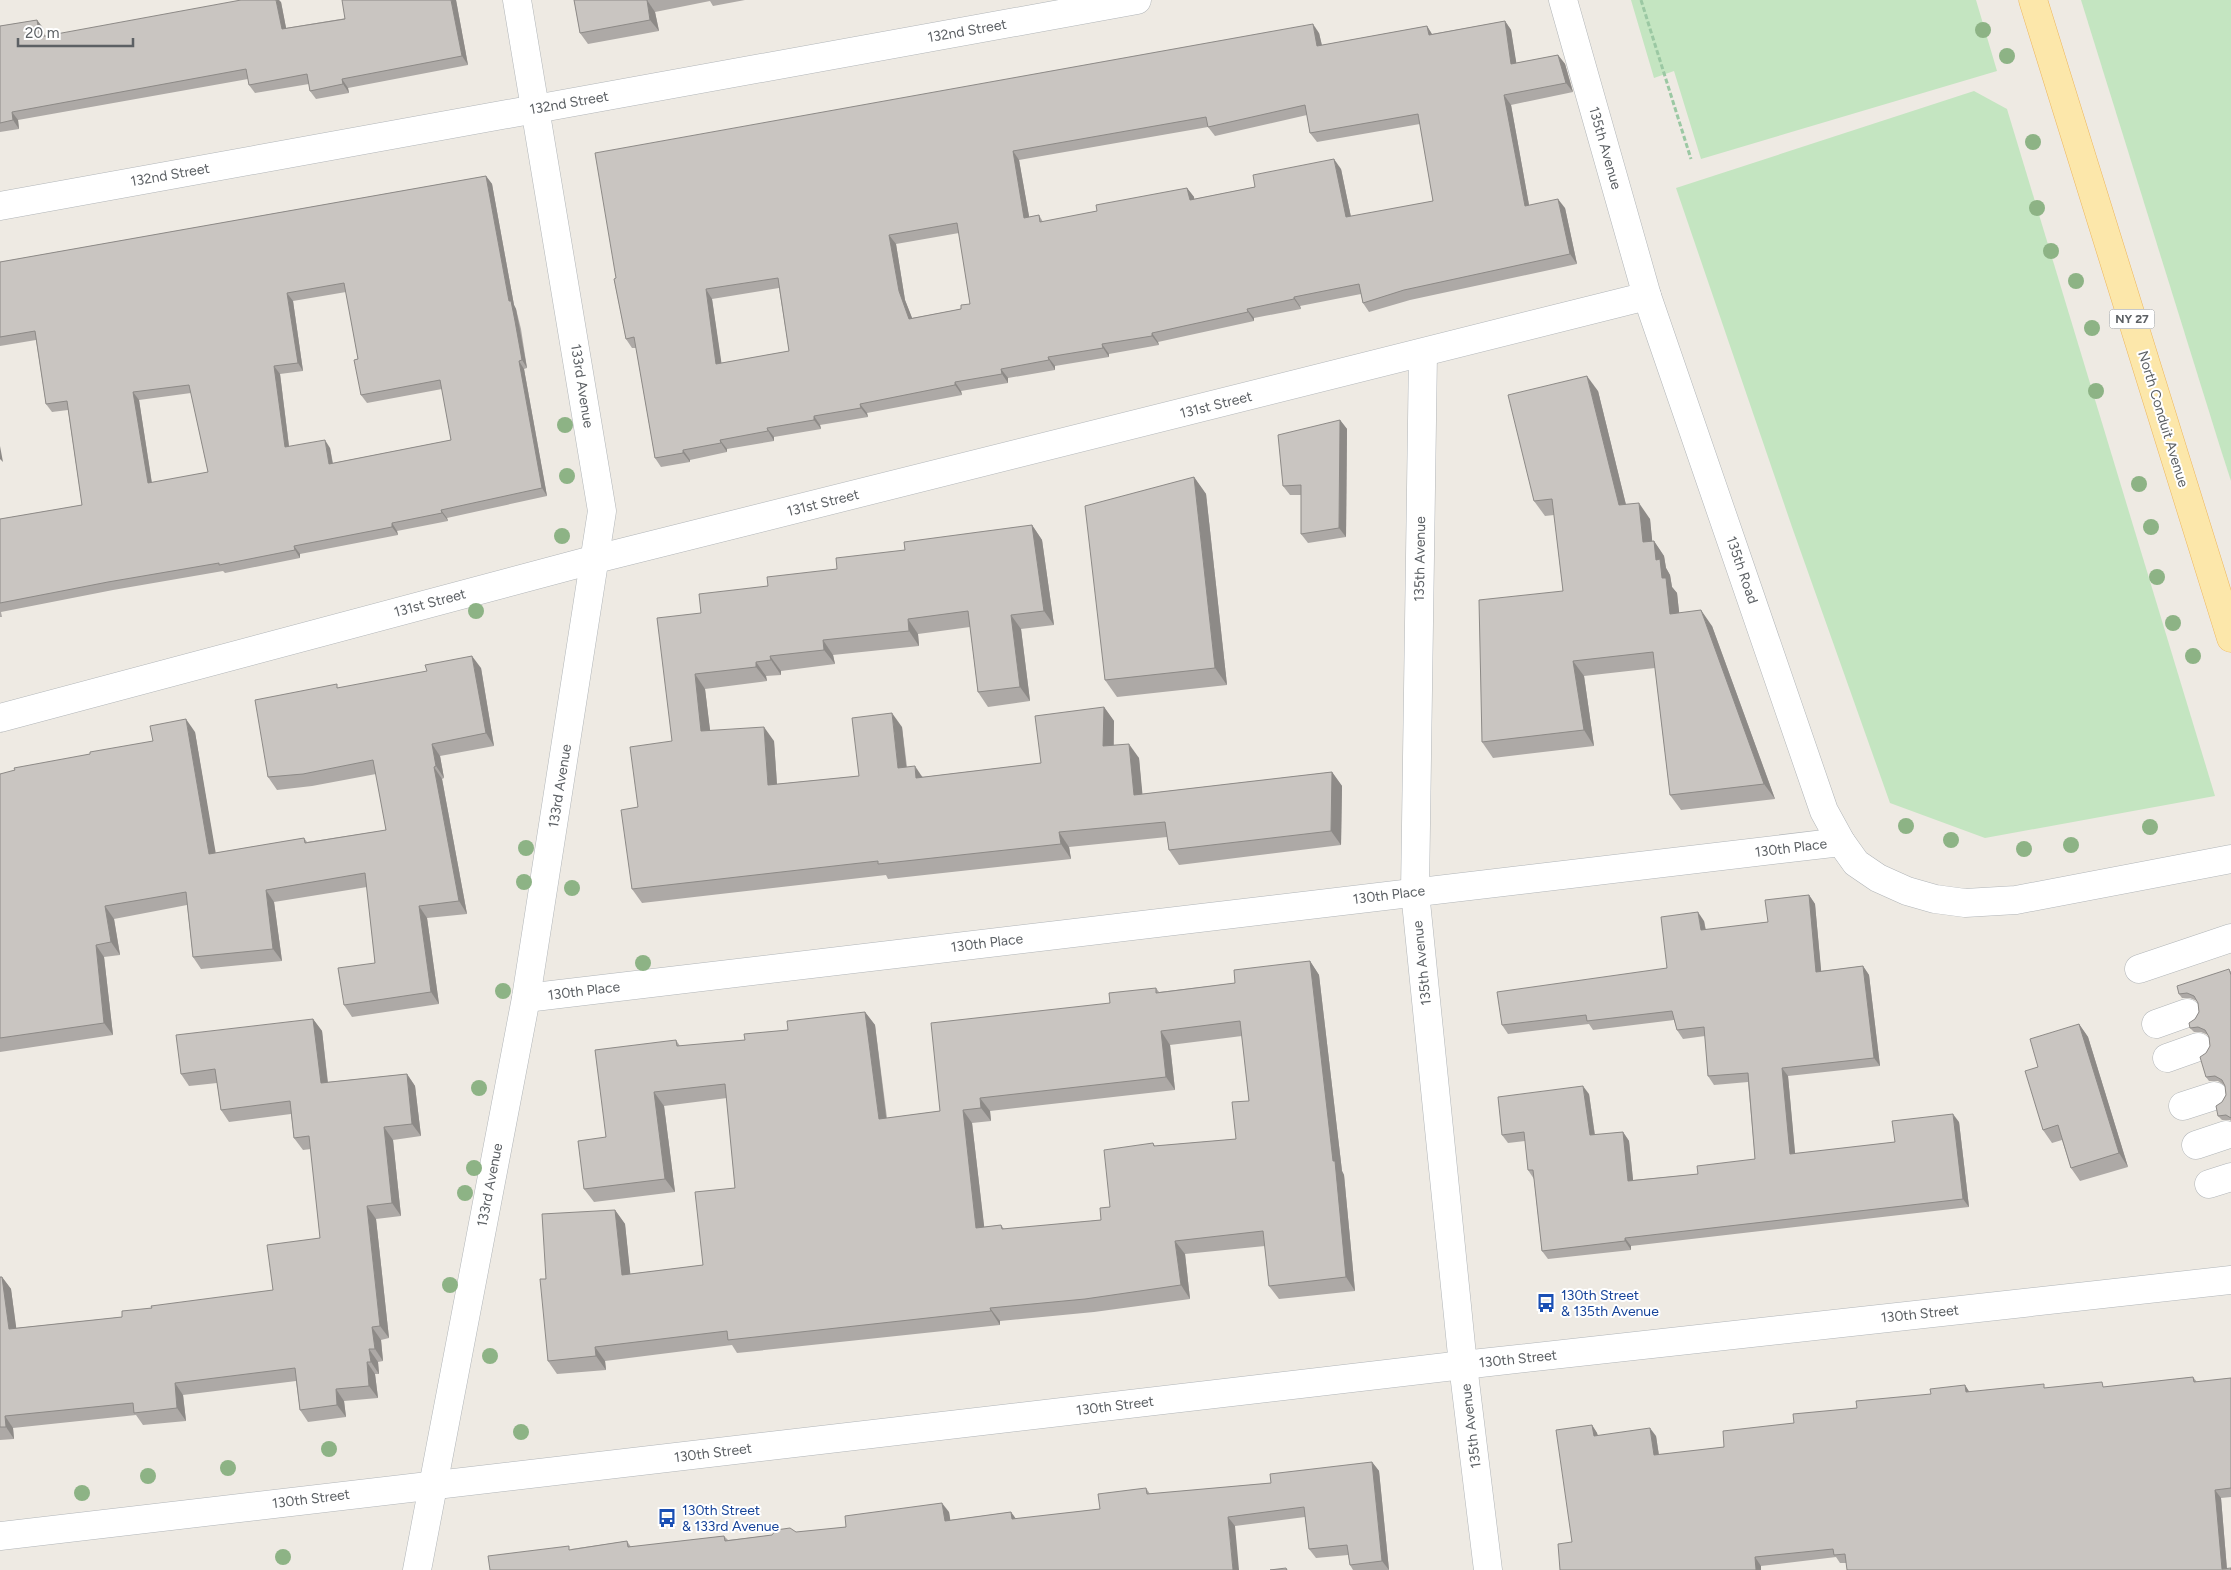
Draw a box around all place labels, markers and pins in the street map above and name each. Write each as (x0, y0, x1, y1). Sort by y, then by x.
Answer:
place label: 130th Street & 135th Avenue (1561, 1287, 1659, 1320)
bus stop icon: 130th Street & 135th Avenue (1535, 1292, 1557, 1314)
place label: 130th Street & 133rd Avenue (682, 1502, 780, 1535)
bus stop icon: 130th Street & 133rd Avenue (656, 1507, 678, 1529)

